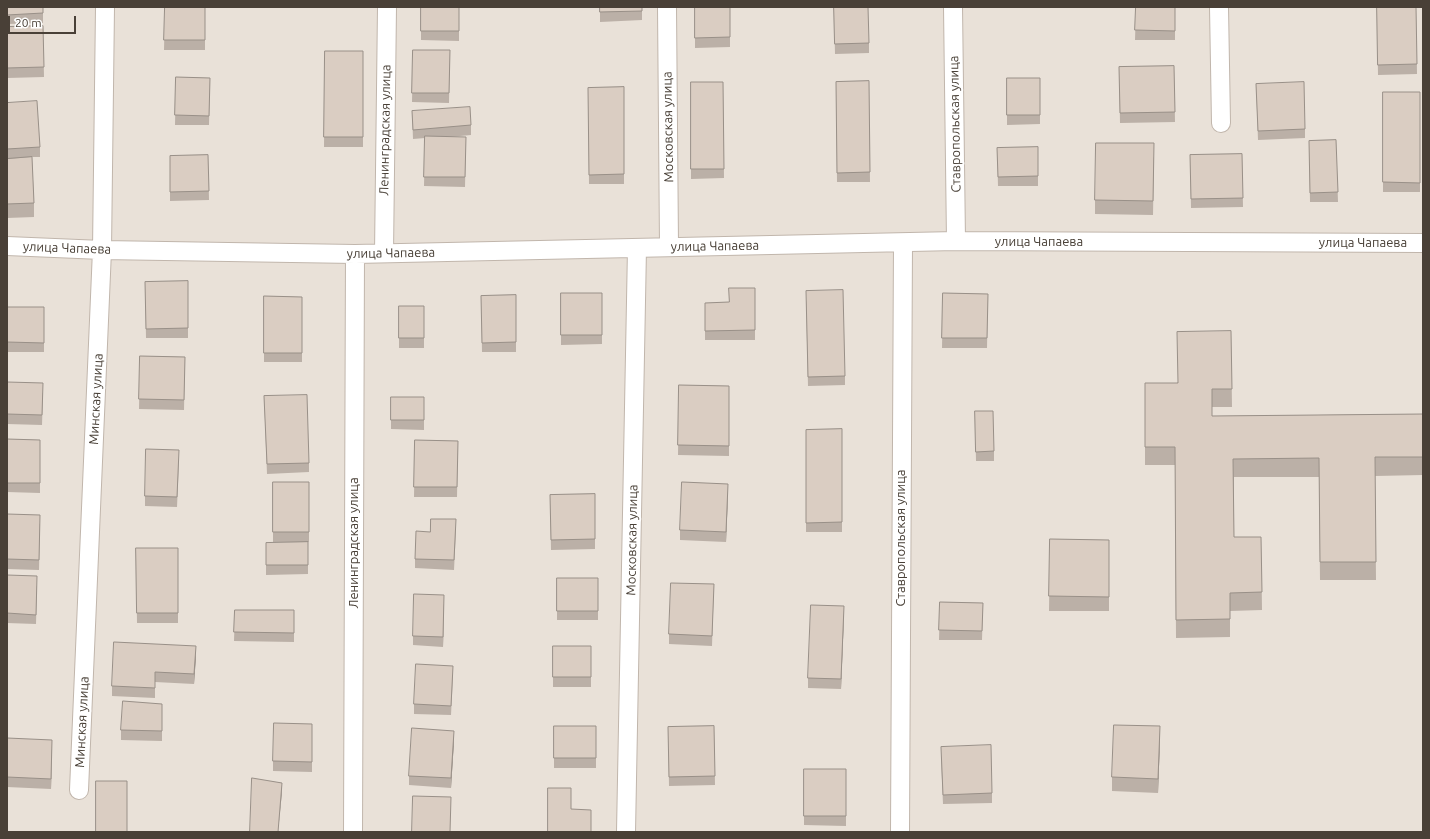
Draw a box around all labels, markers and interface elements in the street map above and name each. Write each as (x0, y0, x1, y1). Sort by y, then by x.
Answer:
scale bar (10, 8, 78, 34)
text: 20 m (15, 16, 42, 29)
street label: Ставропольская улица (946, 55, 964, 193)
street label: Ленинградская улица (376, 64, 394, 196)
street label: Московская улица (659, 71, 677, 183)
street label: улица Чапаева (995, 234, 1083, 250)
street label: улица Чапаева (1319, 235, 1407, 251)
street label: улица Чапаева (671, 237, 759, 255)
street label: улица Чапаева (23, 239, 111, 257)
street label: улица Чапаева (347, 244, 435, 262)
street label: Минская улица (86, 353, 106, 445)
street label: Ставропольская улица (893, 470, 909, 606)
street label: Ленинградская улица (346, 477, 362, 609)
street label: Московская улица (623, 484, 641, 596)
street label: Минская улица (72, 676, 92, 768)

